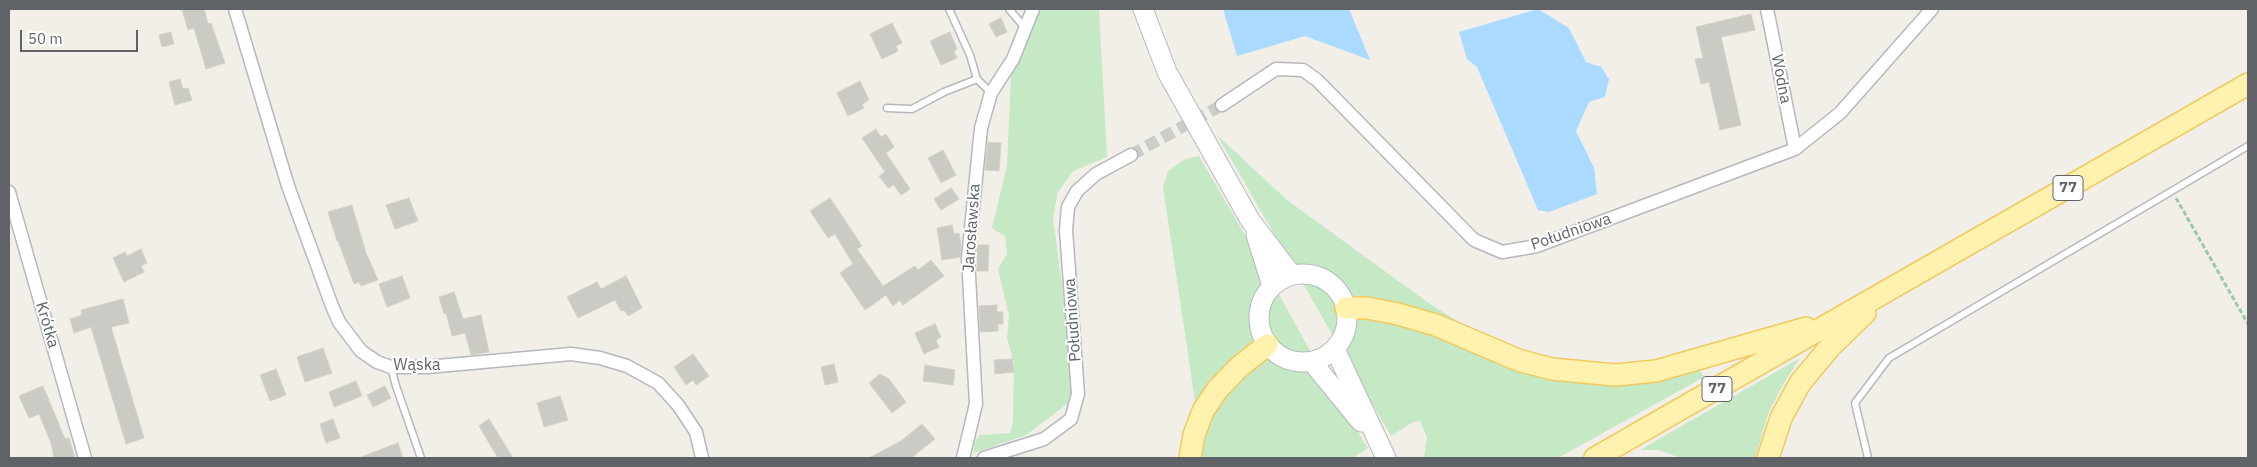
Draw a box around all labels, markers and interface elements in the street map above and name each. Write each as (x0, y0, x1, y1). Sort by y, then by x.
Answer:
scale bar (22, 20, 140, 52)
text: 50 m (28, 29, 63, 48)
street label: Wodna (1767, 53, 1795, 105)
road number: 77 (2053, 176, 2083, 200)
street label: Jarosławska (959, 183, 985, 273)
street label: Południowa (1528, 209, 1614, 255)
street label: Południowa (1061, 278, 1085, 362)
street label: Krótka (31, 300, 63, 350)
street label: Wąska (393, 355, 441, 375)
road number: 77 (1702, 376, 1732, 402)

